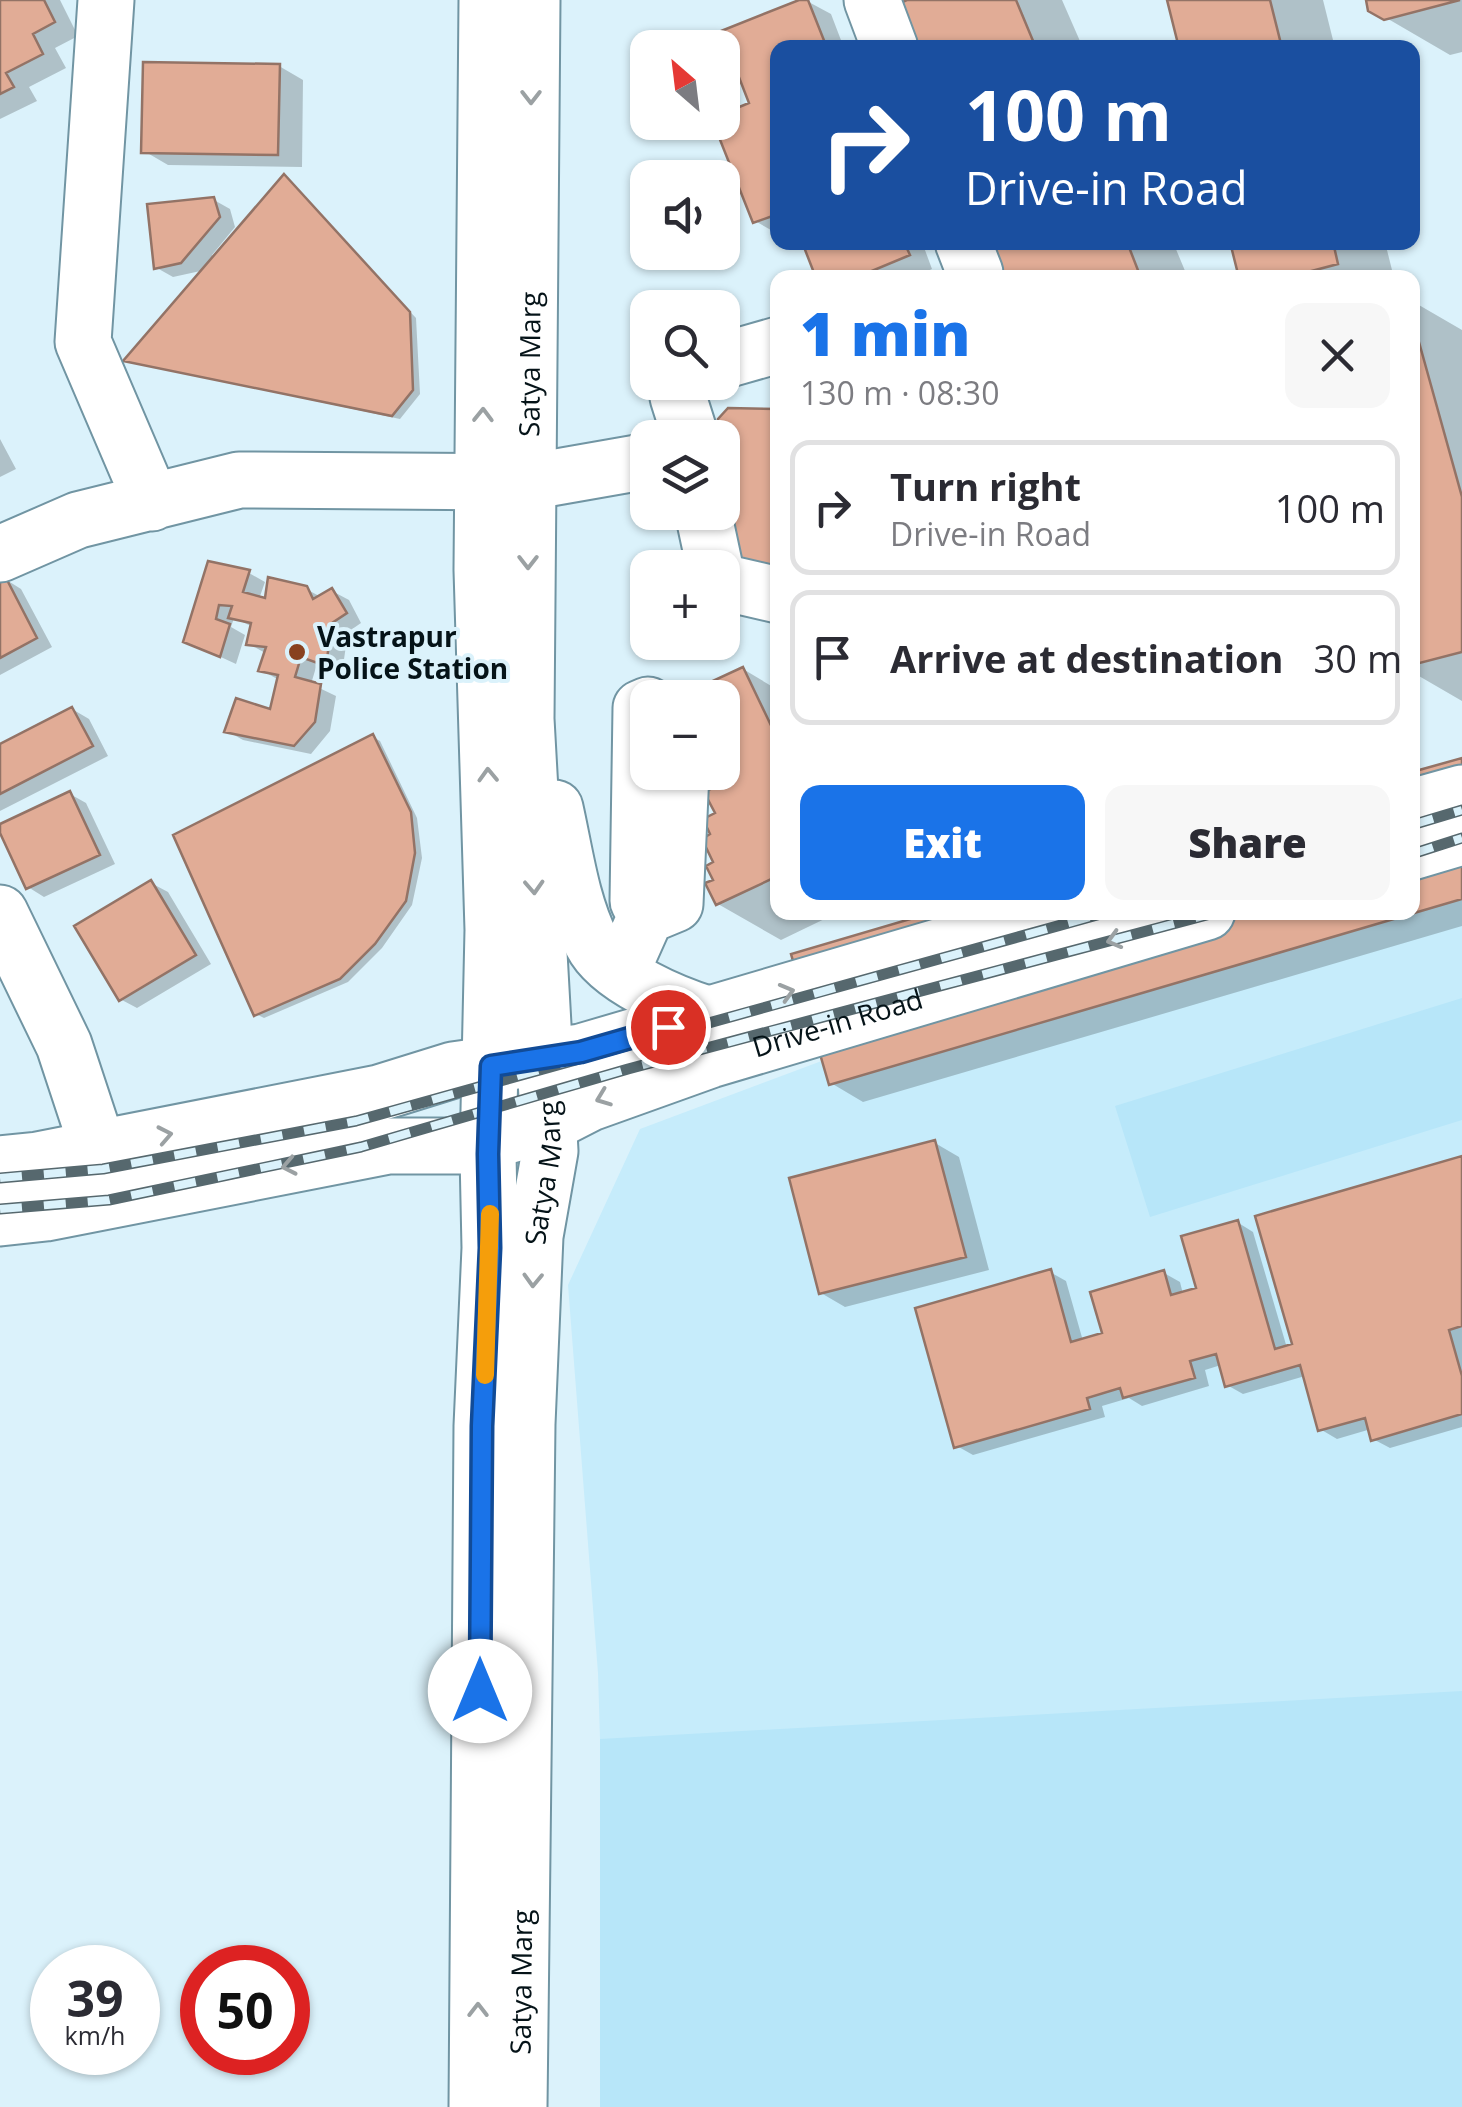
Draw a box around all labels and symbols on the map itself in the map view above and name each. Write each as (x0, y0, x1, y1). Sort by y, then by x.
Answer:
north arrow (630, 30, 740, 140)
one-way arrow (520, 90, 542, 106)
street label: Satya Marg (509, 291, 549, 437)
one-way arrow (472, 406, 494, 422)
one-way arrow (517, 556, 539, 571)
place label: Vastrapur Police Station (317, 617, 508, 687)
marker: Vastrapur Police Station (286, 641, 308, 663)
one-way arrow (478, 766, 499, 782)
one-way arrow (523, 880, 544, 896)
one-way arrow (1106, 928, 1123, 949)
street label: Drive-in Road (748, 979, 927, 1065)
one-way arrow (778, 983, 795, 1004)
pin (626, 985, 711, 1070)
one-way arrow (595, 1087, 613, 1107)
street label: Satya Marg (516, 1100, 570, 1246)
one-way arrow (156, 1126, 173, 1147)
one-way arrow (280, 1154, 297, 1175)
one-way arrow (523, 1273, 544, 1289)
position arrow (428, 1639, 532, 1743)
street label: Satya Marg (501, 1909, 540, 2055)
speed limit sign: 50 (180, 1945, 310, 2075)
one-way arrow (467, 2001, 489, 2016)

